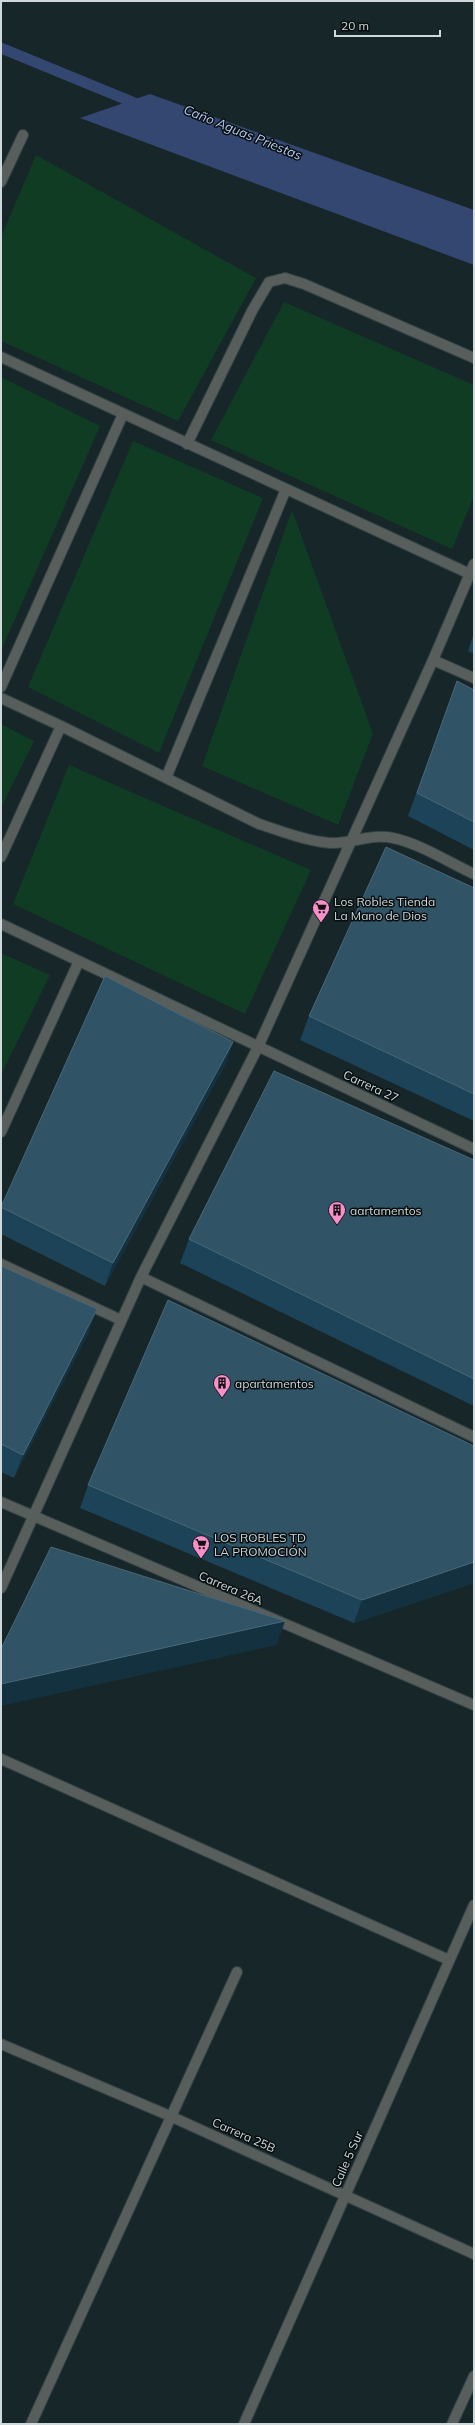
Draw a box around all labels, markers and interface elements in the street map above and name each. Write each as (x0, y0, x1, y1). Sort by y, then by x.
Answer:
scale bar (335, 12, 440, 38)
text: 20 m (341, 18, 369, 33)
water label: Caño Aguas Priestas (182, 101, 304, 163)
place label: Los Robles Tienda La Mano de Dios (334, 894, 435, 923)
supermarket icon: Los Robles Tienda La Mano de Dios (311, 898, 331, 923)
street label: Carrera 27 (341, 1067, 401, 1105)
building icon: aartamentos (327, 1200, 347, 1225)
place label: aartamentos (350, 1203, 422, 1218)
building icon: apartamentos (212, 1373, 232, 1398)
place label: apartamentos (235, 1376, 314, 1391)
place label: LOS ROBLES TD LA PROMOCIÓN (214, 1530, 307, 1559)
supermarket icon: LOS ROBLES TD LA PROMOCIÓN (191, 1534, 211, 1559)
street label: Carrera 26A (197, 1568, 265, 1608)
street label: Carrera 25B (210, 2114, 278, 2156)
street label: Calle 5 Sur (328, 2128, 366, 2189)

